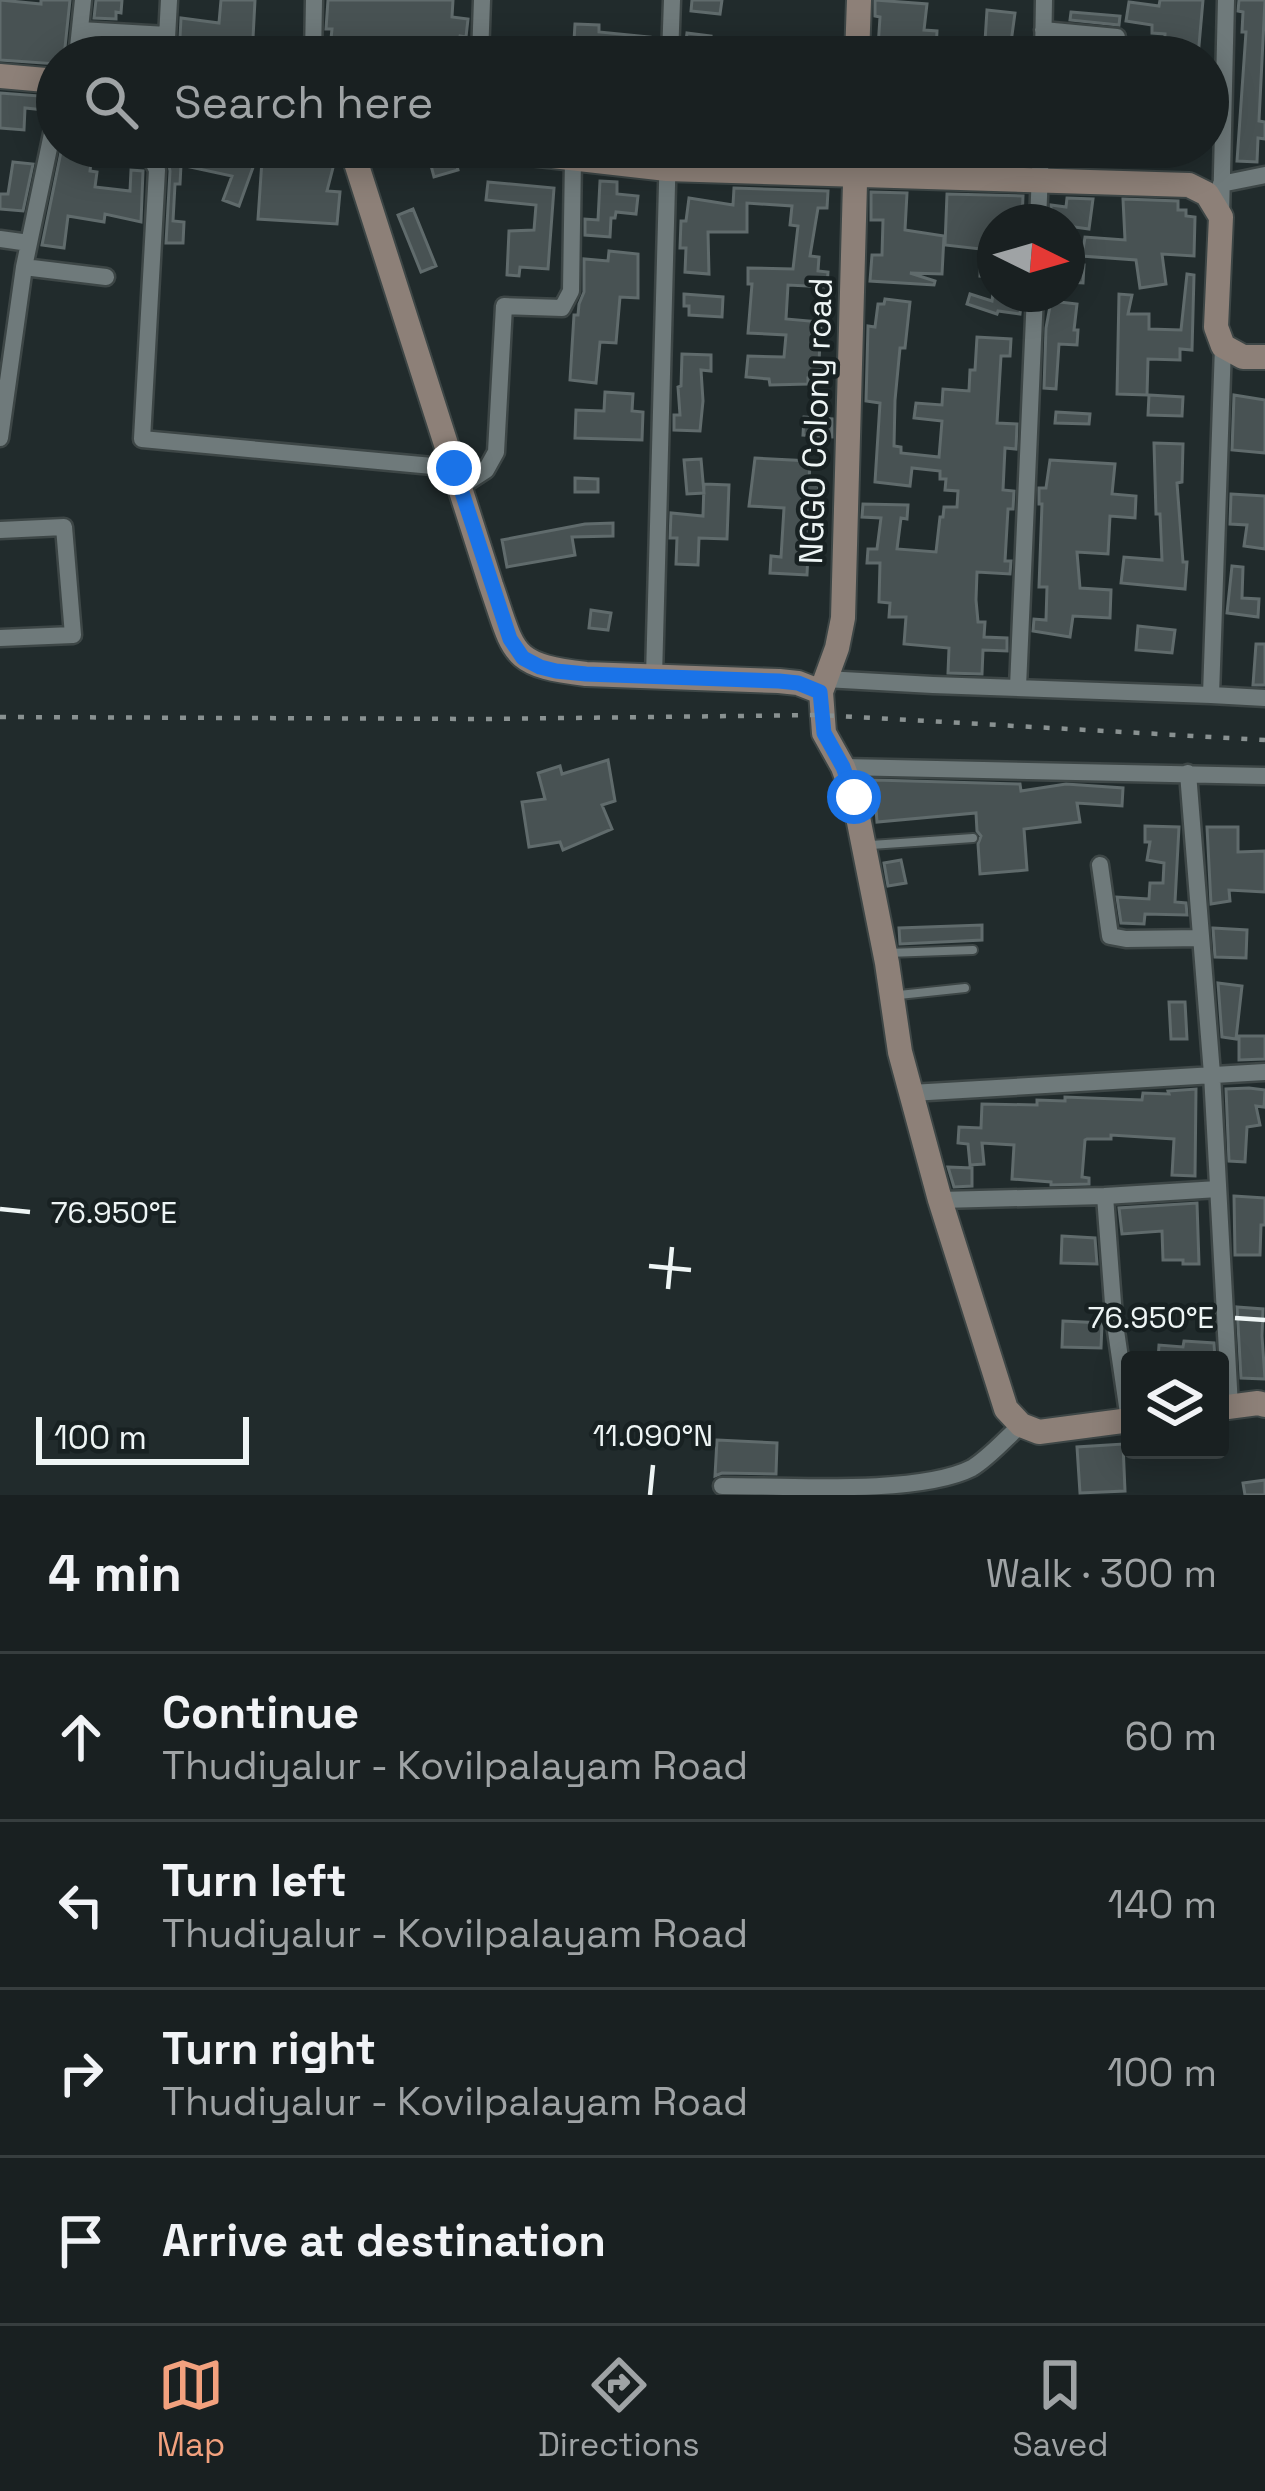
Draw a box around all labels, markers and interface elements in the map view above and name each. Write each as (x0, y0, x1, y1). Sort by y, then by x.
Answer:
search box (36, 36, 1229, 168)
icon: search (78, 69, 144, 135)
text: Search here (174, 74, 433, 131)
north arrow (977, 204, 1085, 312)
street label: NGGO Colony road (790, 277, 842, 565)
route end (427, 441, 481, 495)
route start (827, 770, 881, 824)
text: 76.950°E (51, 1193, 177, 1232)
text: 76.950°E (1088, 1298, 1214, 1337)
map controls (1121, 1351, 1229, 1459)
button: layers (1121, 1351, 1229, 1459)
scale bar (36, 1411, 249, 1464)
text: 11.090°N (593, 1416, 713, 1455)
text: 100 m (54, 1417, 147, 1459)
text: 4 min (48, 1541, 182, 1606)
text: Walk · 300 m (986, 1549, 1217, 1598)
text: Continue (162, 1684, 359, 1741)
icon: ahead (48, 1704, 114, 1770)
text: 60 m (1125, 1712, 1217, 1761)
text: Thudiyalur - Kovilpalayam Road (162, 1741, 748, 1790)
text: Turn left (162, 1852, 347, 1909)
icon: left (48, 1872, 114, 1938)
text: 140 m (1108, 1880, 1217, 1929)
text: Thudiyalur - Kovilpalayam Road (162, 1909, 748, 1958)
text: Turn right (162, 2020, 376, 2077)
icon: right (48, 2040, 114, 2106)
text: 100 m (1107, 2048, 1217, 2097)
text: Thudiyalur - Kovilpalayam Road (162, 2077, 748, 2126)
icon: arrive (48, 2208, 114, 2274)
text: Arrive at destination (162, 2212, 606, 2269)
tab: Map (156, 2352, 225, 2466)
tab: Directions (538, 2352, 700, 2466)
tab: Saved (1012, 2352, 1109, 2466)

